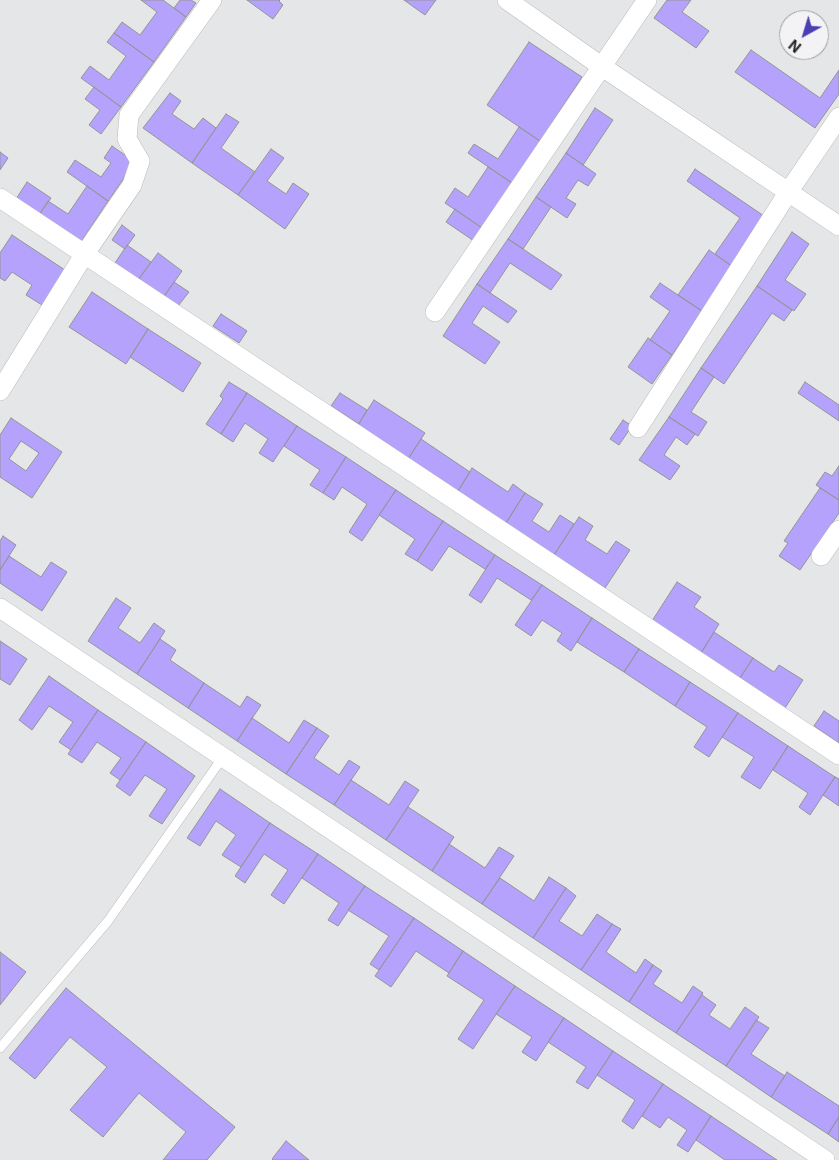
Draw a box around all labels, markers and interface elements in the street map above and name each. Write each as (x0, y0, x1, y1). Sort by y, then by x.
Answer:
north arrow (779, 10, 829, 60)
text: N (785, 36, 804, 56)

